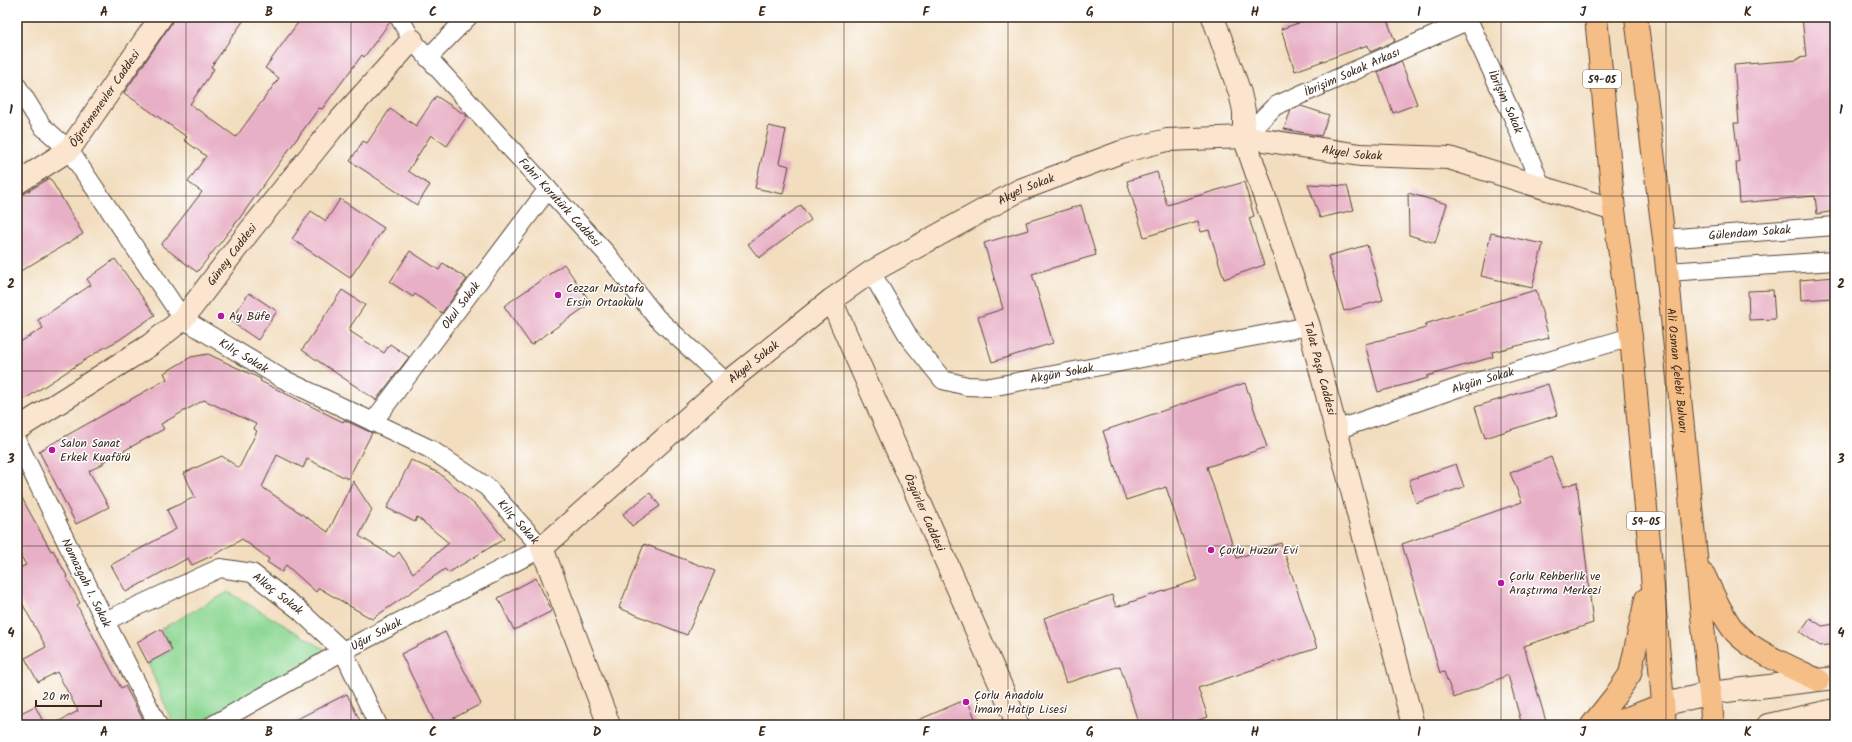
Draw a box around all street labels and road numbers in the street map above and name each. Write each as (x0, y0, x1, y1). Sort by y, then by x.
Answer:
street label: İbrişim Sokak Arkası (1301, 43, 1403, 102)
street label: Öğretmenevler Caddesi (65, 46, 146, 151)
street label: İbrişim Sokak (1483, 67, 1528, 137)
road number: 59-05 (1583, 70, 1621, 88)
street label: Akyel Sokak (1321, 140, 1383, 166)
street label: Fahri Korutürk Caddesi (514, 154, 606, 253)
street label: Akyel Sokak (994, 169, 1058, 211)
street label: Güney Caddesi (202, 219, 263, 290)
street label: Gülendam Sokak (1708, 220, 1792, 246)
street label: Okul Sokak (437, 277, 485, 333)
street label: Ali Osman Çelebi Bulvarı (1661, 307, 1693, 434)
street label: Talat Paşa Caddesi (1298, 319, 1341, 419)
street label: Kılıç Sokak (215, 334, 272, 379)
street label: Akyel Sokak (724, 336, 784, 389)
street label: Akgün Sokak (1029, 358, 1096, 389)
street label: Akgün Sokak (1449, 362, 1517, 399)
street label: Özgürler Caddesi (898, 471, 950, 556)
street label: Kılıç Sokak (492, 495, 544, 549)
road number: 59-05 (1627, 512, 1665, 530)
street label: Namazgah 1. Sokak (56, 535, 116, 631)
street label: Alkoç Sokak (248, 568, 308, 620)
street label: Uğur Sokak (347, 613, 406, 656)

